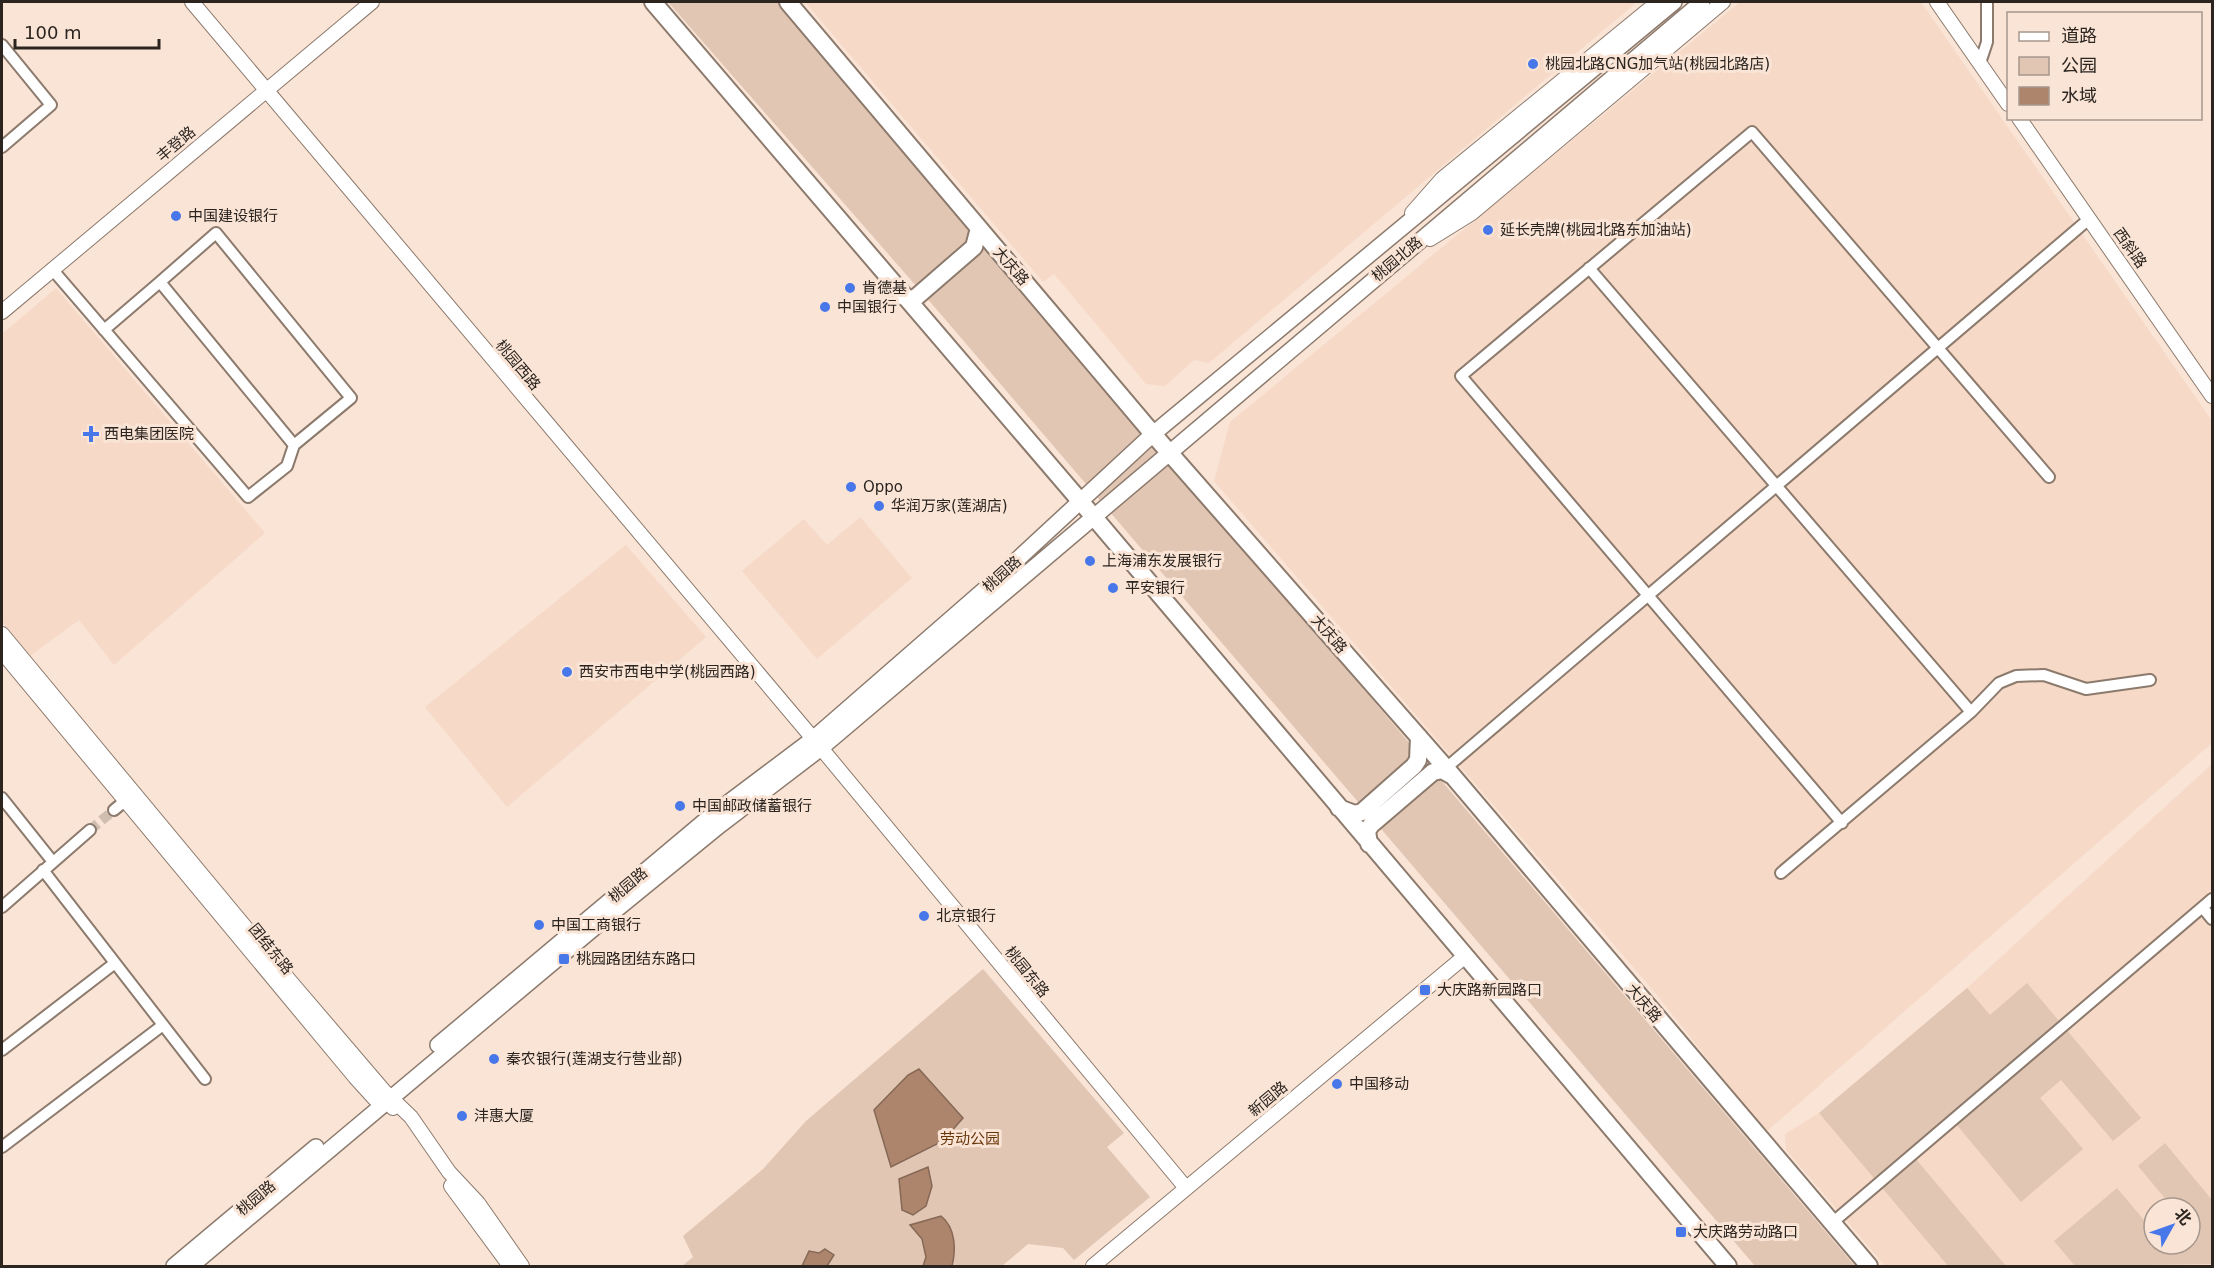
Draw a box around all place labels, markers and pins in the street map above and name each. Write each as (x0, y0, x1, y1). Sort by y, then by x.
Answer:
place label: 桃园北路CNG加气站(桃园北路店) (1545, 55, 1770, 73)
marker: 桃园北路CNG加气站(桃园北路店) (1526, 57, 1540, 71)
place label: 中国建设银行 (188, 207, 278, 225)
marker: 中国建设银行 (169, 209, 183, 223)
place label: 延长壳牌(桃园北路东加油站) (1500, 221, 1692, 239)
marker: 延长壳牌(桃园北路东加油站) (1481, 223, 1495, 237)
place label: 肯德基 (862, 279, 907, 297)
marker: 肯德基 (843, 281, 857, 295)
place label: 中国银行 (837, 298, 897, 316)
marker: 中国银行 (818, 300, 832, 314)
marker: 西电集团医院 (82, 425, 100, 443)
place label: 西电集团医院 (104, 425, 194, 443)
place label: Oppo (863, 478, 903, 496)
marker: Oppo (844, 480, 858, 494)
place label: 华润万家(莲湖店) (891, 497, 1008, 515)
marker: 华润万家(莲湖店) (872, 499, 886, 513)
place label: 上海浦东发展银行 (1102, 552, 1222, 570)
marker: 上海浦东发展银行 (1083, 554, 1097, 568)
place label: 平安银行 (1125, 579, 1185, 597)
marker: 平安银行 (1106, 581, 1120, 595)
place label: 西安市西电中学(桃园西路) (579, 663, 756, 681)
marker: 西安市西电中学(桃园西路) (560, 665, 574, 679)
place label: 中国邮政储蓄银行 (692, 797, 812, 815)
marker: 中国邮政储蓄银行 (673, 799, 687, 813)
place label: 北京银行 (936, 907, 996, 925)
marker: 北京银行 (917, 909, 931, 923)
place label: 中国工商银行 (551, 916, 641, 934)
marker: 中国工商银行 (532, 918, 546, 932)
place label: 桃园路团结东路口 (576, 950, 696, 968)
marker: 桃园路团结东路口 (557, 952, 571, 966)
place label: 大庆路新园路口 (1437, 981, 1542, 999)
marker: 大庆路新园路口 (1418, 983, 1432, 997)
place label: 秦农银行(莲湖支行营业部) (506, 1050, 683, 1068)
marker: 秦农银行(莲湖支行营业部) (487, 1052, 501, 1066)
place label: 中国移动 (1349, 1075, 1409, 1093)
marker: 中国移动 (1330, 1077, 1344, 1091)
place label: 沣惠大厦 (474, 1107, 534, 1125)
marker: 沣惠大厦 (455, 1109, 469, 1123)
place label: 大庆路劳动路口 (1693, 1223, 1798, 1241)
marker: 大庆路劳动路口 (1674, 1225, 1688, 1239)

